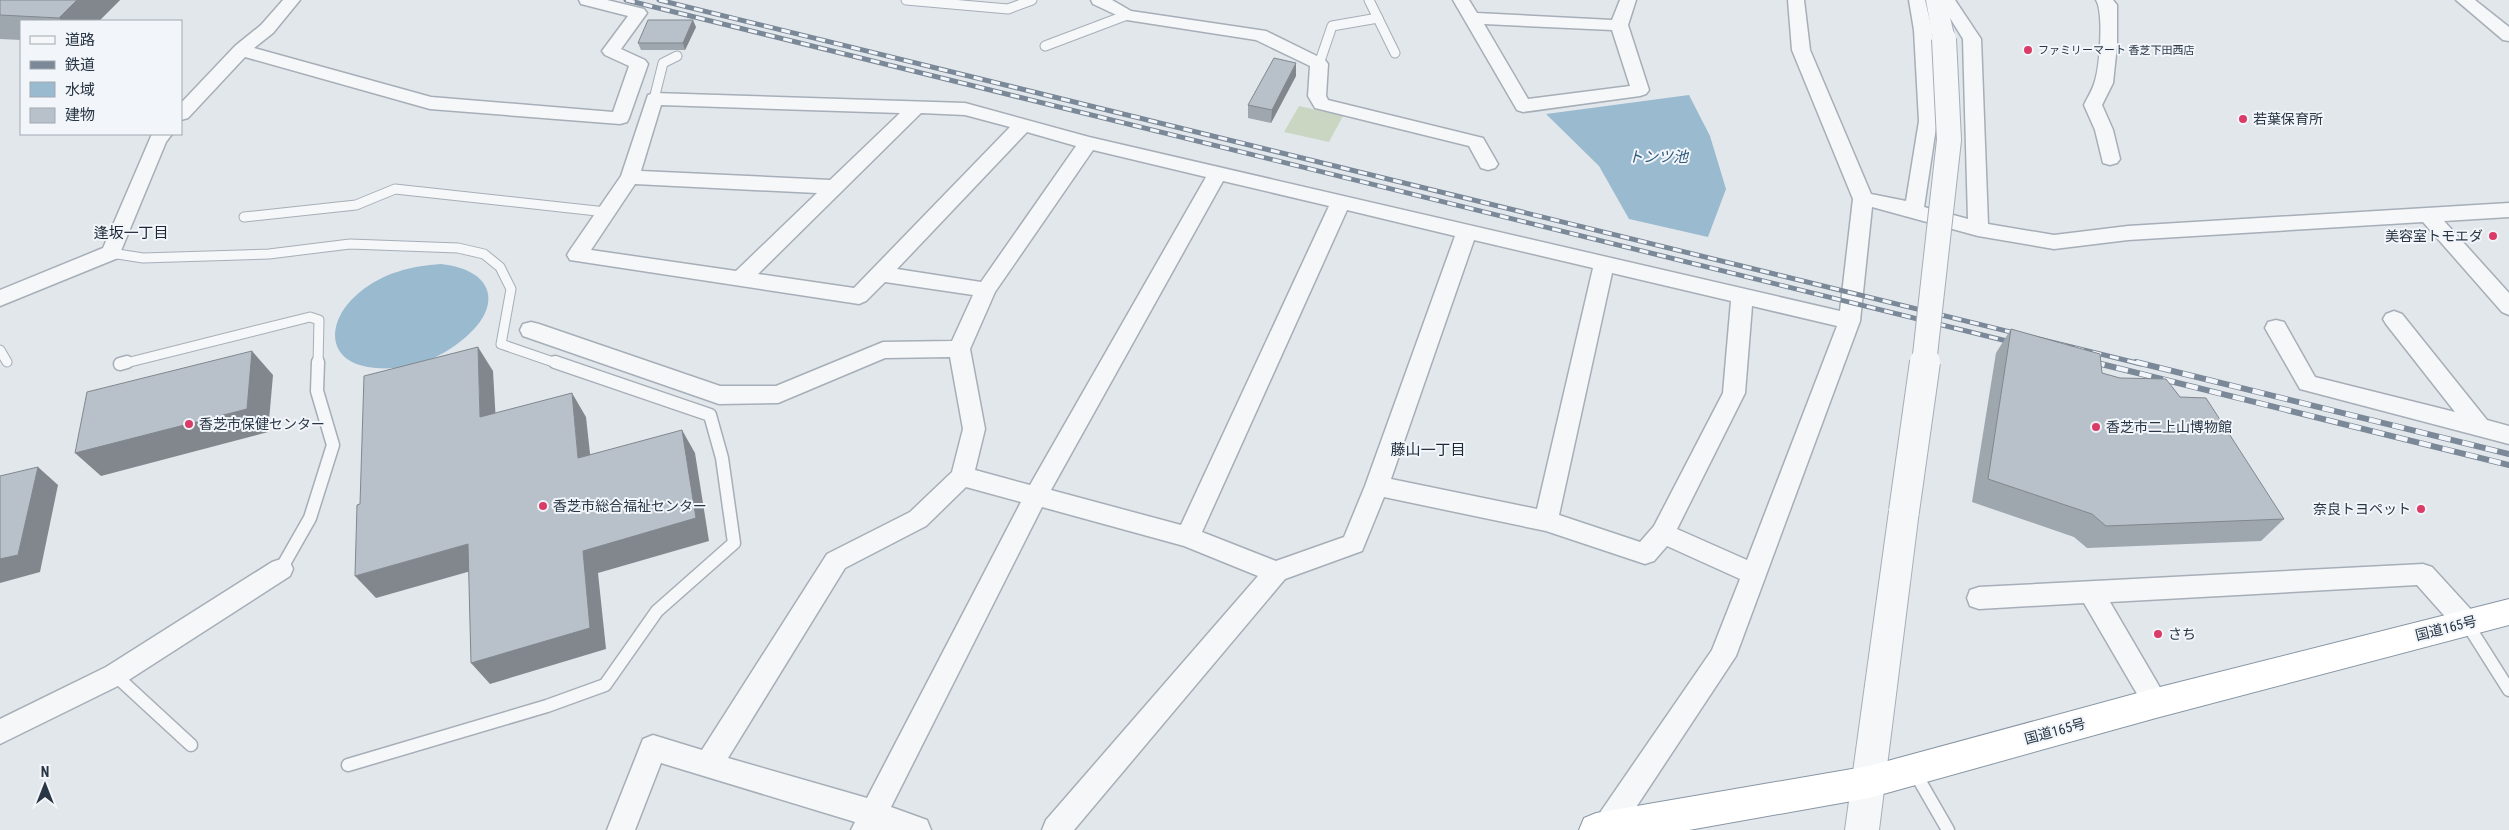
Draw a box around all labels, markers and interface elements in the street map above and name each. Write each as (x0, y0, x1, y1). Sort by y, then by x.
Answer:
legend (20, 20, 182, 135)
text: 道路 (65, 31, 95, 49)
marker: ファミリーマート 香芝下田西店 (2022, 44, 2034, 56)
place label: ファミリーマート 香芝下田西店 (2038, 44, 2195, 57)
text: 鉄道 (65, 56, 95, 74)
text: 水域 (65, 81, 95, 99)
text: 建物 (65, 106, 95, 124)
place label: 若葉保育所 (2253, 111, 2323, 127)
marker: 若葉保育所 (2237, 113, 2249, 125)
water label: トンツ池 (1628, 148, 1690, 166)
district label: 逢坂一丁目 (93, 224, 169, 242)
place label: 美容室トモエダ (2385, 228, 2483, 244)
marker: 美容室トモエダ (2487, 230, 2499, 242)
place label: 香芝市保健センター (199, 416, 325, 432)
marker: 香芝市保健センター (183, 418, 195, 430)
place label: 香芝市二上山博物館 (2106, 419, 2232, 435)
marker: 香芝市二上山博物館 (2090, 421, 2102, 433)
district label: 藤山一丁目 (1390, 441, 1466, 459)
place label: 香芝市総合福祉センター (553, 498, 707, 514)
marker: 香芝市総合福祉センター (537, 500, 549, 512)
place label: 奈良トヨペット (2313, 501, 2411, 517)
marker: 奈良トヨペット (2415, 503, 2427, 515)
street label: 国道165号 (2414, 613, 2478, 643)
place label: さち (2168, 626, 2196, 642)
marker: さち (2152, 628, 2164, 640)
street label: 国道165号 (2023, 715, 2087, 747)
north arrow (20, 760, 70, 810)
text: N (41, 764, 49, 780)

